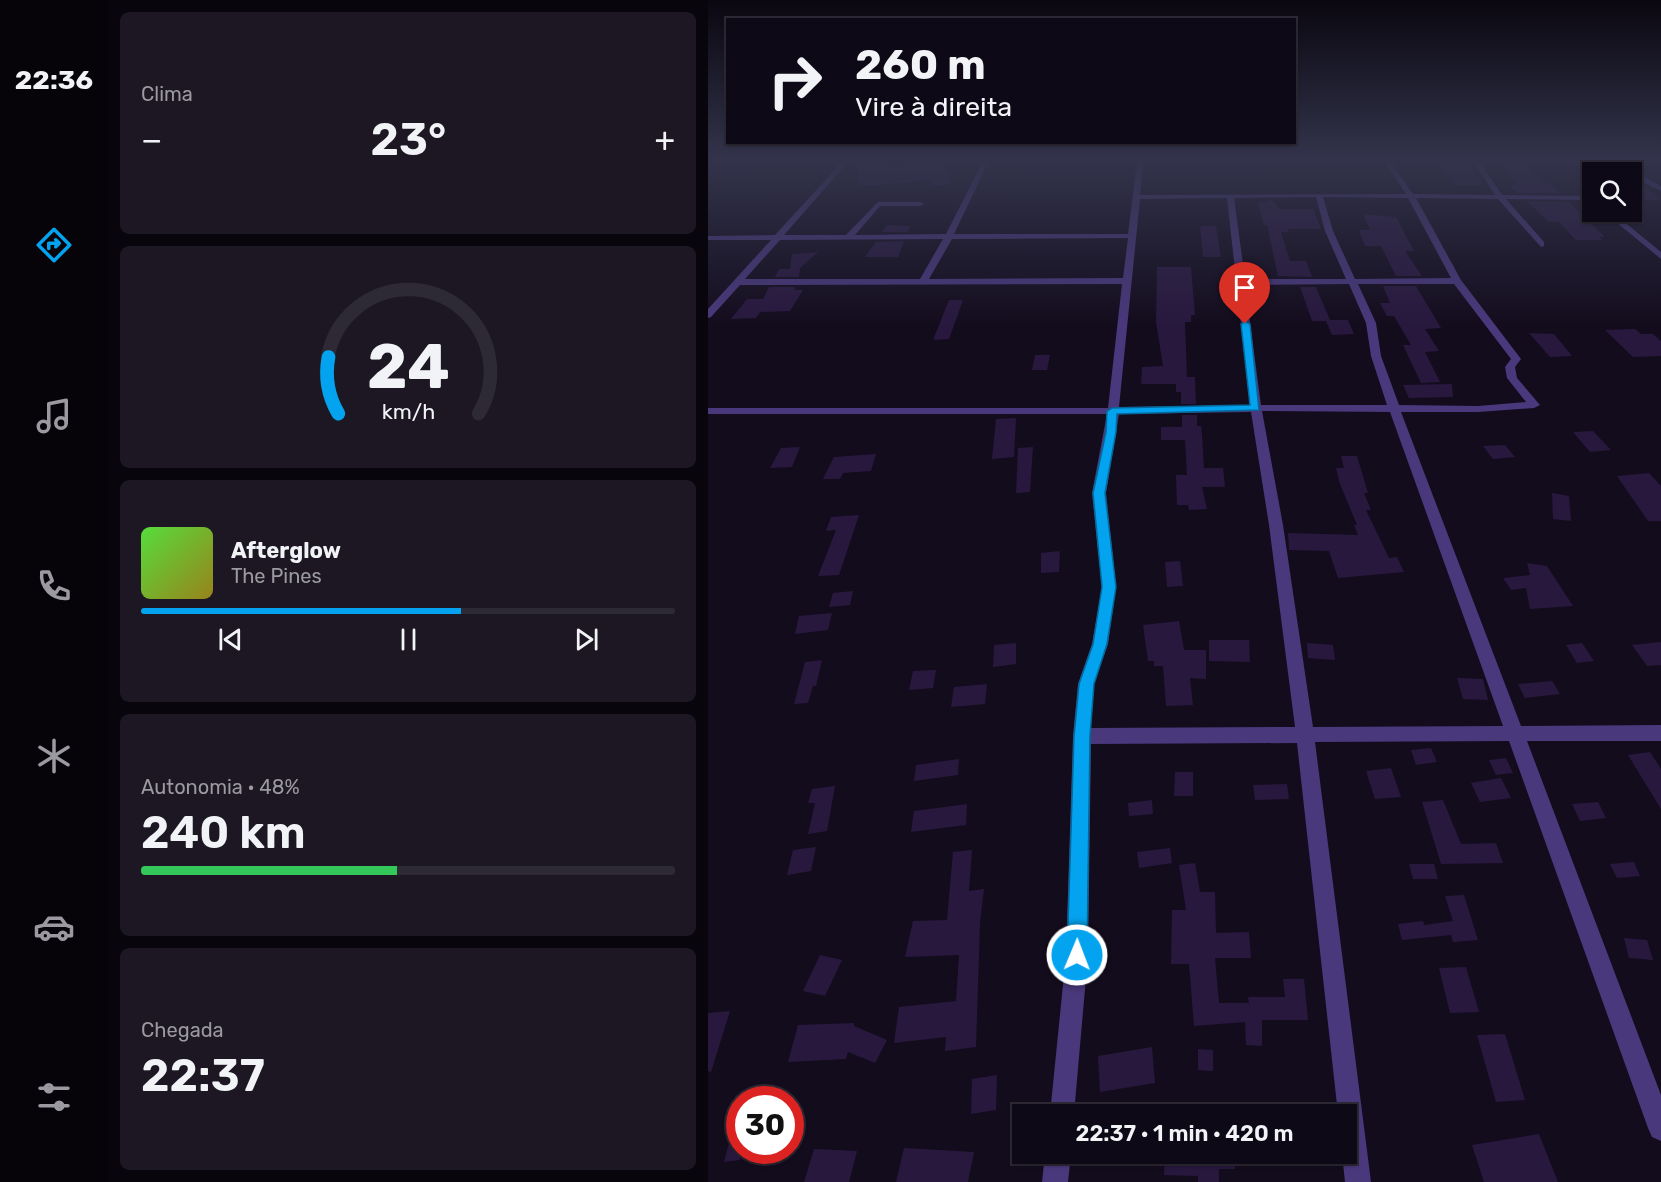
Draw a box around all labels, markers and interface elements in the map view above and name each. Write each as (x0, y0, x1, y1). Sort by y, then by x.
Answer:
text: 260 m (855, 40, 986, 90)
icon: right (756, 42, 834, 120)
text: 22:36 (15, 64, 93, 96)
text: Clima (141, 82, 193, 106)
text: Vire à direita (855, 91, 1012, 123)
text: 23° (371, 113, 446, 166)
text: − (141, 120, 162, 159)
text: + (654, 120, 675, 159)
map controls (1582, 162, 1642, 222)
button: search (1582, 162, 1642, 222)
icon: directions (33, 224, 75, 266)
pin (1219, 262, 1270, 324)
icon: arrive (1228, 271, 1261, 304)
text: 24 (367, 330, 449, 404)
icon: music (33, 395, 75, 437)
text: km/h (381, 399, 435, 424)
text: Afterglow (231, 537, 341, 564)
text: The Pines (231, 564, 322, 588)
icon: phone (33, 565, 75, 607)
icon: previous (214, 623, 247, 656)
icon: pause (392, 623, 425, 656)
icon: next (570, 623, 603, 656)
icon: climate (33, 735, 75, 777)
text: Autonomia · 48% (141, 775, 300, 799)
text: 240 km (141, 806, 306, 859)
icon: car (33, 906, 75, 948)
position arrow (1045, 923, 1109, 987)
text: Chegada (141, 1018, 224, 1042)
text: 22:37 (141, 1049, 265, 1102)
icon: filters (33, 1076, 75, 1118)
speed limit sign: 30 (726, 1086, 804, 1164)
text: 22:37 · 1 min · 420 m (1075, 1120, 1294, 1147)

